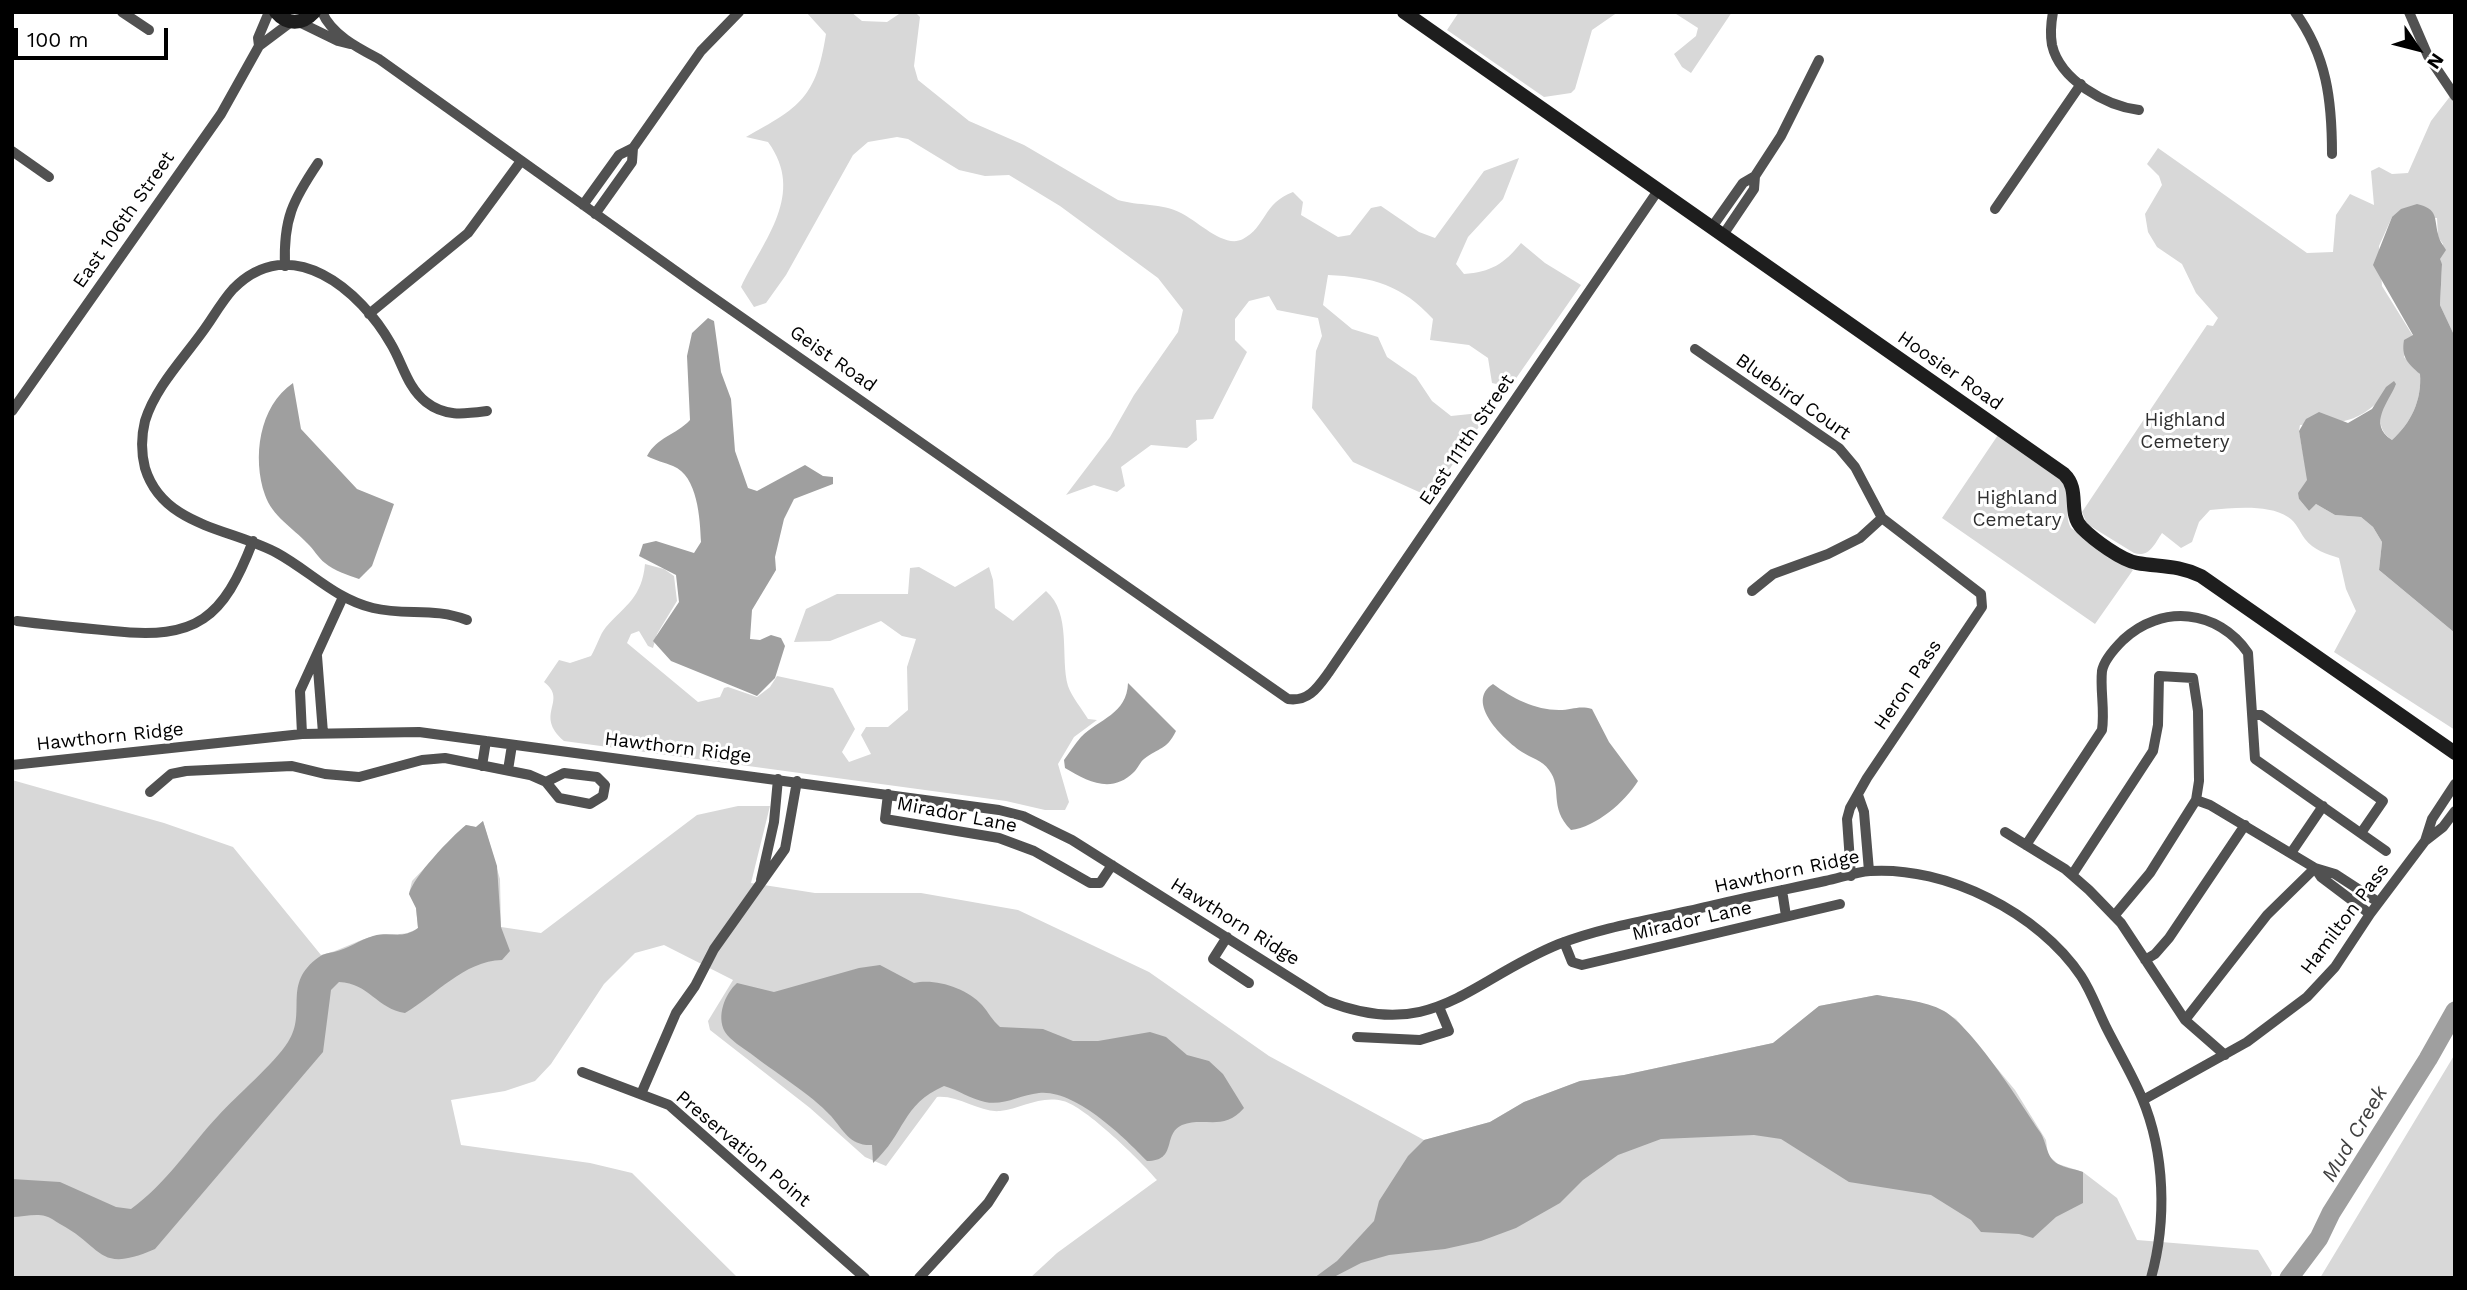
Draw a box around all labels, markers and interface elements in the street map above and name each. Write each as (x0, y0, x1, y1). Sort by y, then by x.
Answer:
scale bar (18, 14, 172, 58)
north arrow (2383, 14, 2453, 84)
text: 100 m (27, 27, 89, 52)
text: N (2422, 49, 2449, 74)
street label: East 106th Street (68, 147, 180, 293)
street label: Geist Road (785, 321, 881, 397)
street label: Hoosier Road (1893, 326, 2007, 416)
street label: Bluebird Court (1731, 349, 1855, 445)
street label: East 111th Street (1415, 370, 1519, 510)
park label: Highland Cemetery (2140, 409, 2230, 453)
park label: Highland Cemetary (1972, 487, 2062, 531)
street label: Heron Pass (1869, 635, 1947, 735)
street label: Hawthorn Ridge (35, 718, 185, 756)
street label: Hawthorn Ridge (603, 728, 753, 768)
street label: Mirador Lane (895, 792, 1019, 838)
street label: Hawthorn Ridge (1712, 845, 1862, 899)
street label: Hamilton Pass (2296, 859, 2394, 979)
street label: Hawthorn Ridge (1166, 873, 1304, 971)
street label: Mirador Lane (1630, 896, 1754, 946)
water label: Mud Creek (2317, 1082, 2393, 1186)
street label: Preservation Point (671, 1086, 815, 1212)

